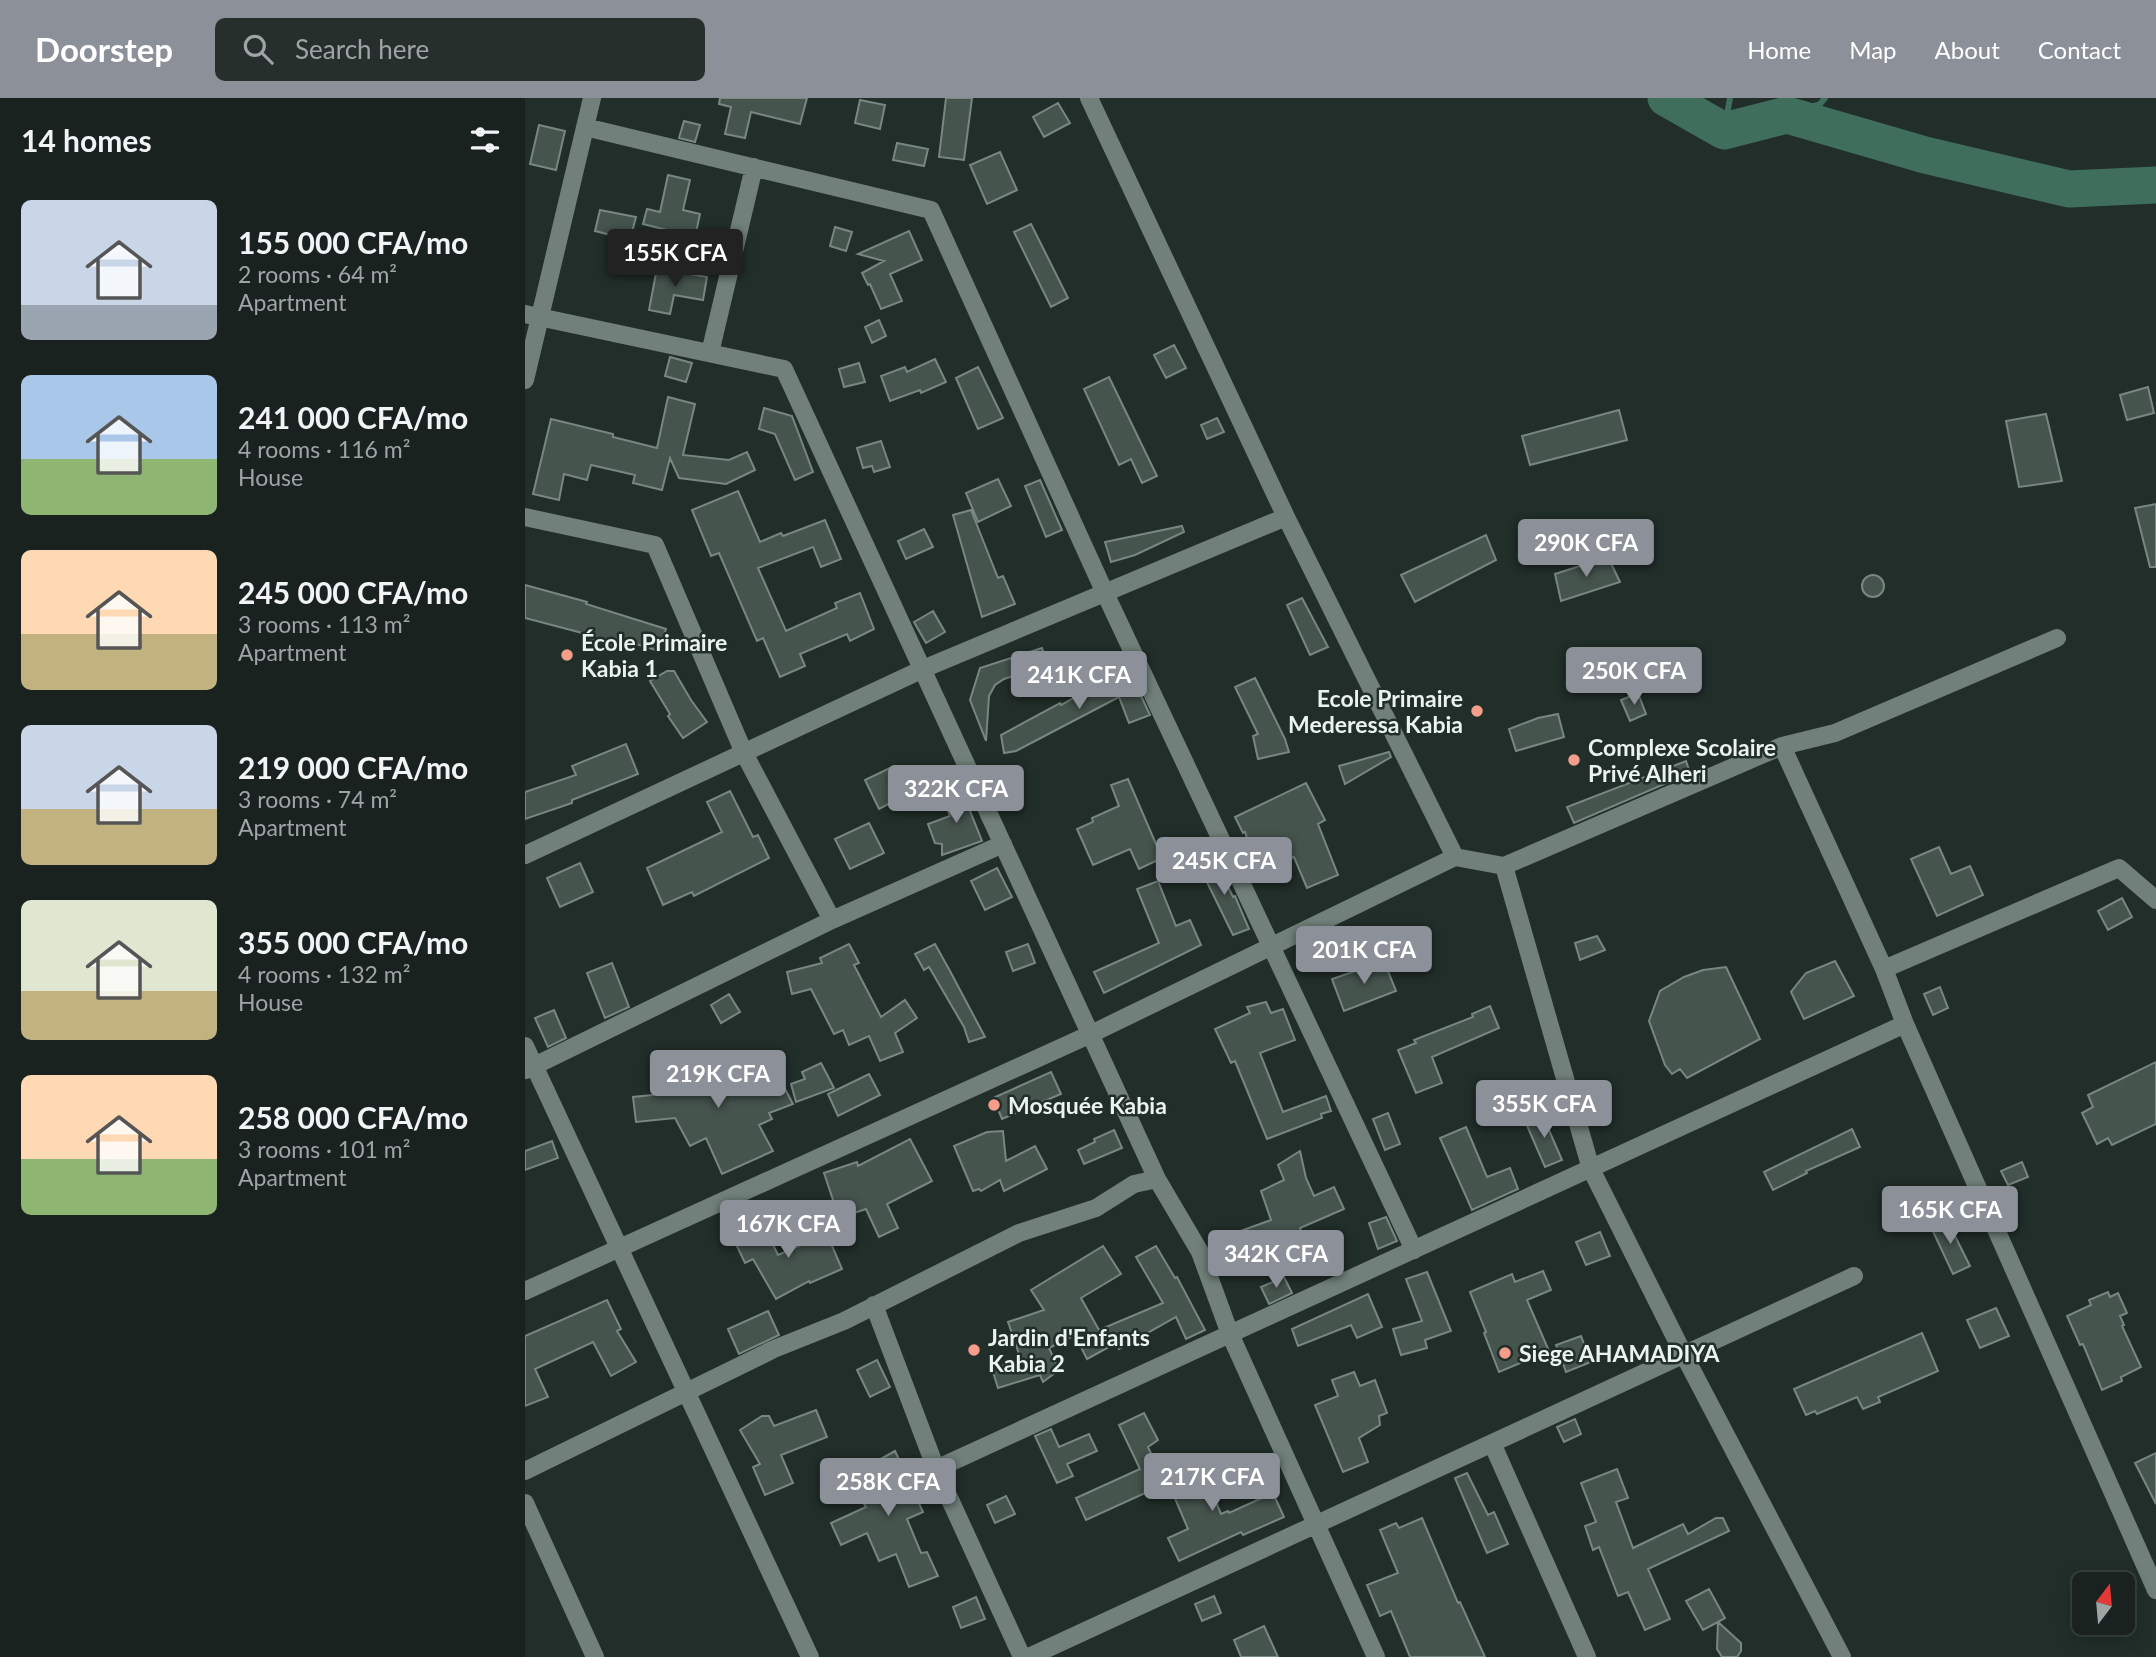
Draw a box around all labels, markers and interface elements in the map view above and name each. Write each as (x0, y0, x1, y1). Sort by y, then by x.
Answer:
search box (215, 18, 705, 81)
text: Doorstep (35, 29, 173, 69)
icon: search (239, 30, 277, 68)
text: Search here (295, 33, 429, 65)
text: Home (1747, 35, 1811, 64)
text: Map (1849, 35, 1897, 64)
text: About (1935, 35, 2000, 64)
text: Contact (2038, 35, 2121, 64)
icon: filters (466, 121, 504, 159)
text: 14 homes (21, 122, 152, 158)
text: 155 000 CFA/mo (238, 224, 468, 260)
icon: home (77, 228, 161, 312)
pin: 155K CFA (603, 230, 747, 289)
text: 155K CFA (623, 238, 727, 266)
text: 2 rooms · 64 m² (238, 260, 397, 288)
text: Apartment (238, 288, 346, 316)
text: 241 000 CFA/mo (238, 399, 468, 435)
icon: home (77, 403, 161, 487)
text: 4 rooms · 116 m² (238, 435, 410, 463)
text: House (238, 463, 303, 491)
pin: 290K CFA (1514, 519, 1658, 579)
text: 290K CFA (1534, 528, 1638, 556)
text: 245 000 CFA/mo (238, 574, 468, 610)
icon: home (77, 578, 161, 662)
text: 3 rooms · 113 m² (238, 610, 410, 638)
place label: École Primaire Kabia 1 (581, 628, 727, 682)
text: Apartment (238, 638, 346, 666)
marker: École Primaire Kabia 1 (559, 647, 575, 663)
pin: 250K CFA (1562, 648, 1706, 707)
pin: 241K CFA (1007, 652, 1151, 711)
text: 250K CFA (1582, 656, 1686, 684)
text: 241K CFA (1027, 660, 1131, 688)
place label: Ecole Primaire Mederessa Kabia (1288, 684, 1463, 738)
marker: Ecole Primaire Mederessa Kabia (1469, 703, 1485, 719)
place label: Complexe Scolaire Privé Alheri (1588, 733, 1776, 787)
text: 219 000 CFA/mo (238, 749, 468, 785)
marker: Complexe Scolaire Privé Alheri (1566, 752, 1582, 768)
icon: home (77, 753, 161, 837)
pin: 322K CFA (884, 766, 1028, 825)
text: 322K CFA (904, 774, 1008, 802)
text: 3 rooms · 74 m² (238, 785, 397, 813)
text: Apartment (238, 813, 346, 841)
pin: 245K CFA (1152, 838, 1296, 897)
text: 245K CFA (1172, 846, 1276, 874)
text: 355 000 CFA/mo (238, 924, 468, 960)
pin: 201K CFA (1292, 926, 1436, 986)
icon: home (77, 928, 161, 1012)
text: 201K CFA (1312, 935, 1416, 963)
text: 4 rooms · 132 m² (238, 960, 410, 988)
text: House (238, 988, 303, 1016)
pin: 219K CFA (646, 1051, 790, 1110)
text: 219K CFA (666, 1059, 770, 1087)
pin: 355K CFA (1472, 1080, 1616, 1140)
text: 355K CFA (1492, 1089, 1596, 1117)
place label: Mosquée Kabia (1008, 1091, 1167, 1119)
marker: Mosquée Kabia (986, 1097, 1002, 1113)
text: 258 000 CFA/mo (238, 1099, 468, 1135)
icon: home (77, 1103, 161, 1187)
text: 3 rooms · 101 m² (238, 1135, 410, 1163)
text: Apartment (238, 1163, 346, 1191)
pin: 165K CFA (1878, 1186, 2022, 1246)
text: 165K CFA (1898, 1195, 2002, 1223)
pin: 167K CFA (716, 1200, 860, 1260)
text: 167K CFA (736, 1209, 840, 1237)
pin: 342K CFA (1204, 1230, 1348, 1290)
text: 342K CFA (1224, 1239, 1328, 1267)
place label: Jardin d'Enfants Kabia 2 (988, 1323, 1150, 1377)
place label: Siege AHAMADIYA (1519, 1339, 1721, 1367)
marker: Jardin d'Enfants Kabia 2 (966, 1342, 982, 1358)
marker: Siege AHAMADIYA (1497, 1345, 1513, 1361)
pin: 217K CFA (1140, 1454, 1284, 1513)
pin: 258K CFA (816, 1458, 960, 1518)
text: 217K CFA (1160, 1462, 1264, 1490)
text: 258K CFA (836, 1467, 940, 1495)
north arrow (2072, 1572, 2135, 1634)
map controls (2072, 1572, 2135, 1635)

